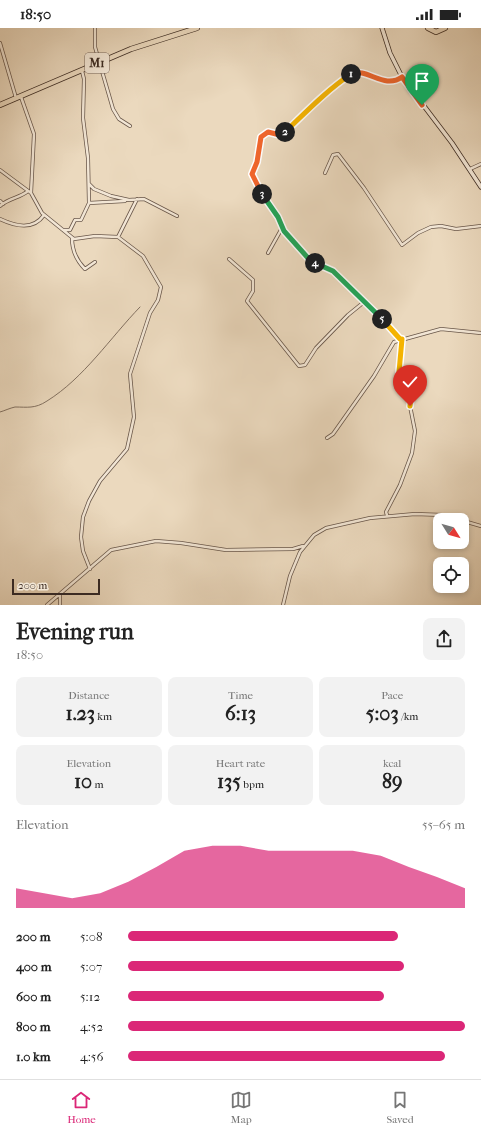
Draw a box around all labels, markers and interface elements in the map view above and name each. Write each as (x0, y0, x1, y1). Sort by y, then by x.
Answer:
text: 18:50 (20, 5, 51, 23)
road number: M1 (85, 53, 109, 73)
pin: 1 (341, 64, 361, 84)
pin (405, 64, 439, 105)
text: 1 (349, 67, 353, 80)
icon: arrive (411, 70, 433, 92)
pin: 2 (275, 122, 295, 142)
text: 2 (282, 125, 288, 138)
pin: 3 (252, 184, 272, 204)
text: 3 (260, 187, 264, 200)
pin: 4 (305, 253, 325, 273)
text: 4 (312, 256, 318, 269)
pin: 5 (372, 309, 392, 329)
text: 5 (380, 312, 384, 325)
pin (393, 365, 427, 406)
icon: check (399, 371, 421, 393)
north arrow (433, 513, 469, 549)
map controls (433, 513, 469, 593)
button: locate (433, 557, 469, 593)
scale bar (12, 577, 100, 596)
text: 200 m (18, 579, 47, 592)
button: share (423, 618, 465, 660)
text: Evening run (16, 619, 134, 645)
text: 18:50 (16, 647, 43, 662)
text: Distance (68, 689, 110, 702)
text: Time (228, 689, 253, 702)
text: Pace (381, 689, 403, 702)
text: 1.23 (66, 702, 95, 725)
text: 6:13 (225, 702, 256, 725)
text: 5:03 (366, 702, 399, 725)
text: km (95, 710, 112, 723)
text: /km (399, 710, 418, 723)
text: Elevation (67, 757, 111, 770)
text: Heart rate (216, 757, 265, 770)
text: kcal (383, 757, 401, 770)
text: 10 (74, 770, 92, 793)
text: 135 (217, 770, 241, 793)
text: 89 (382, 770, 402, 793)
text: m (92, 778, 104, 791)
text: bpm (241, 778, 264, 791)
text: Elevation (16, 817, 69, 832)
text: 55–65 m (422, 817, 465, 832)
text: 200 m (16, 929, 51, 944)
text: 5:08 (80, 929, 102, 944)
text: 400 m (16, 959, 52, 974)
text: 5:07 (80, 959, 102, 974)
text: 600 m (16, 989, 51, 1004)
text: 5:12 (80, 989, 100, 1004)
text: 800 m (16, 1019, 50, 1034)
text: 4:52 (80, 1019, 103, 1034)
text: 1.0 km (16, 1049, 51, 1064)
text: 4:56 (80, 1049, 103, 1064)
tab: Home (67, 1089, 96, 1126)
tab: Map (230, 1089, 252, 1126)
tab: Saved (387, 1089, 414, 1126)

